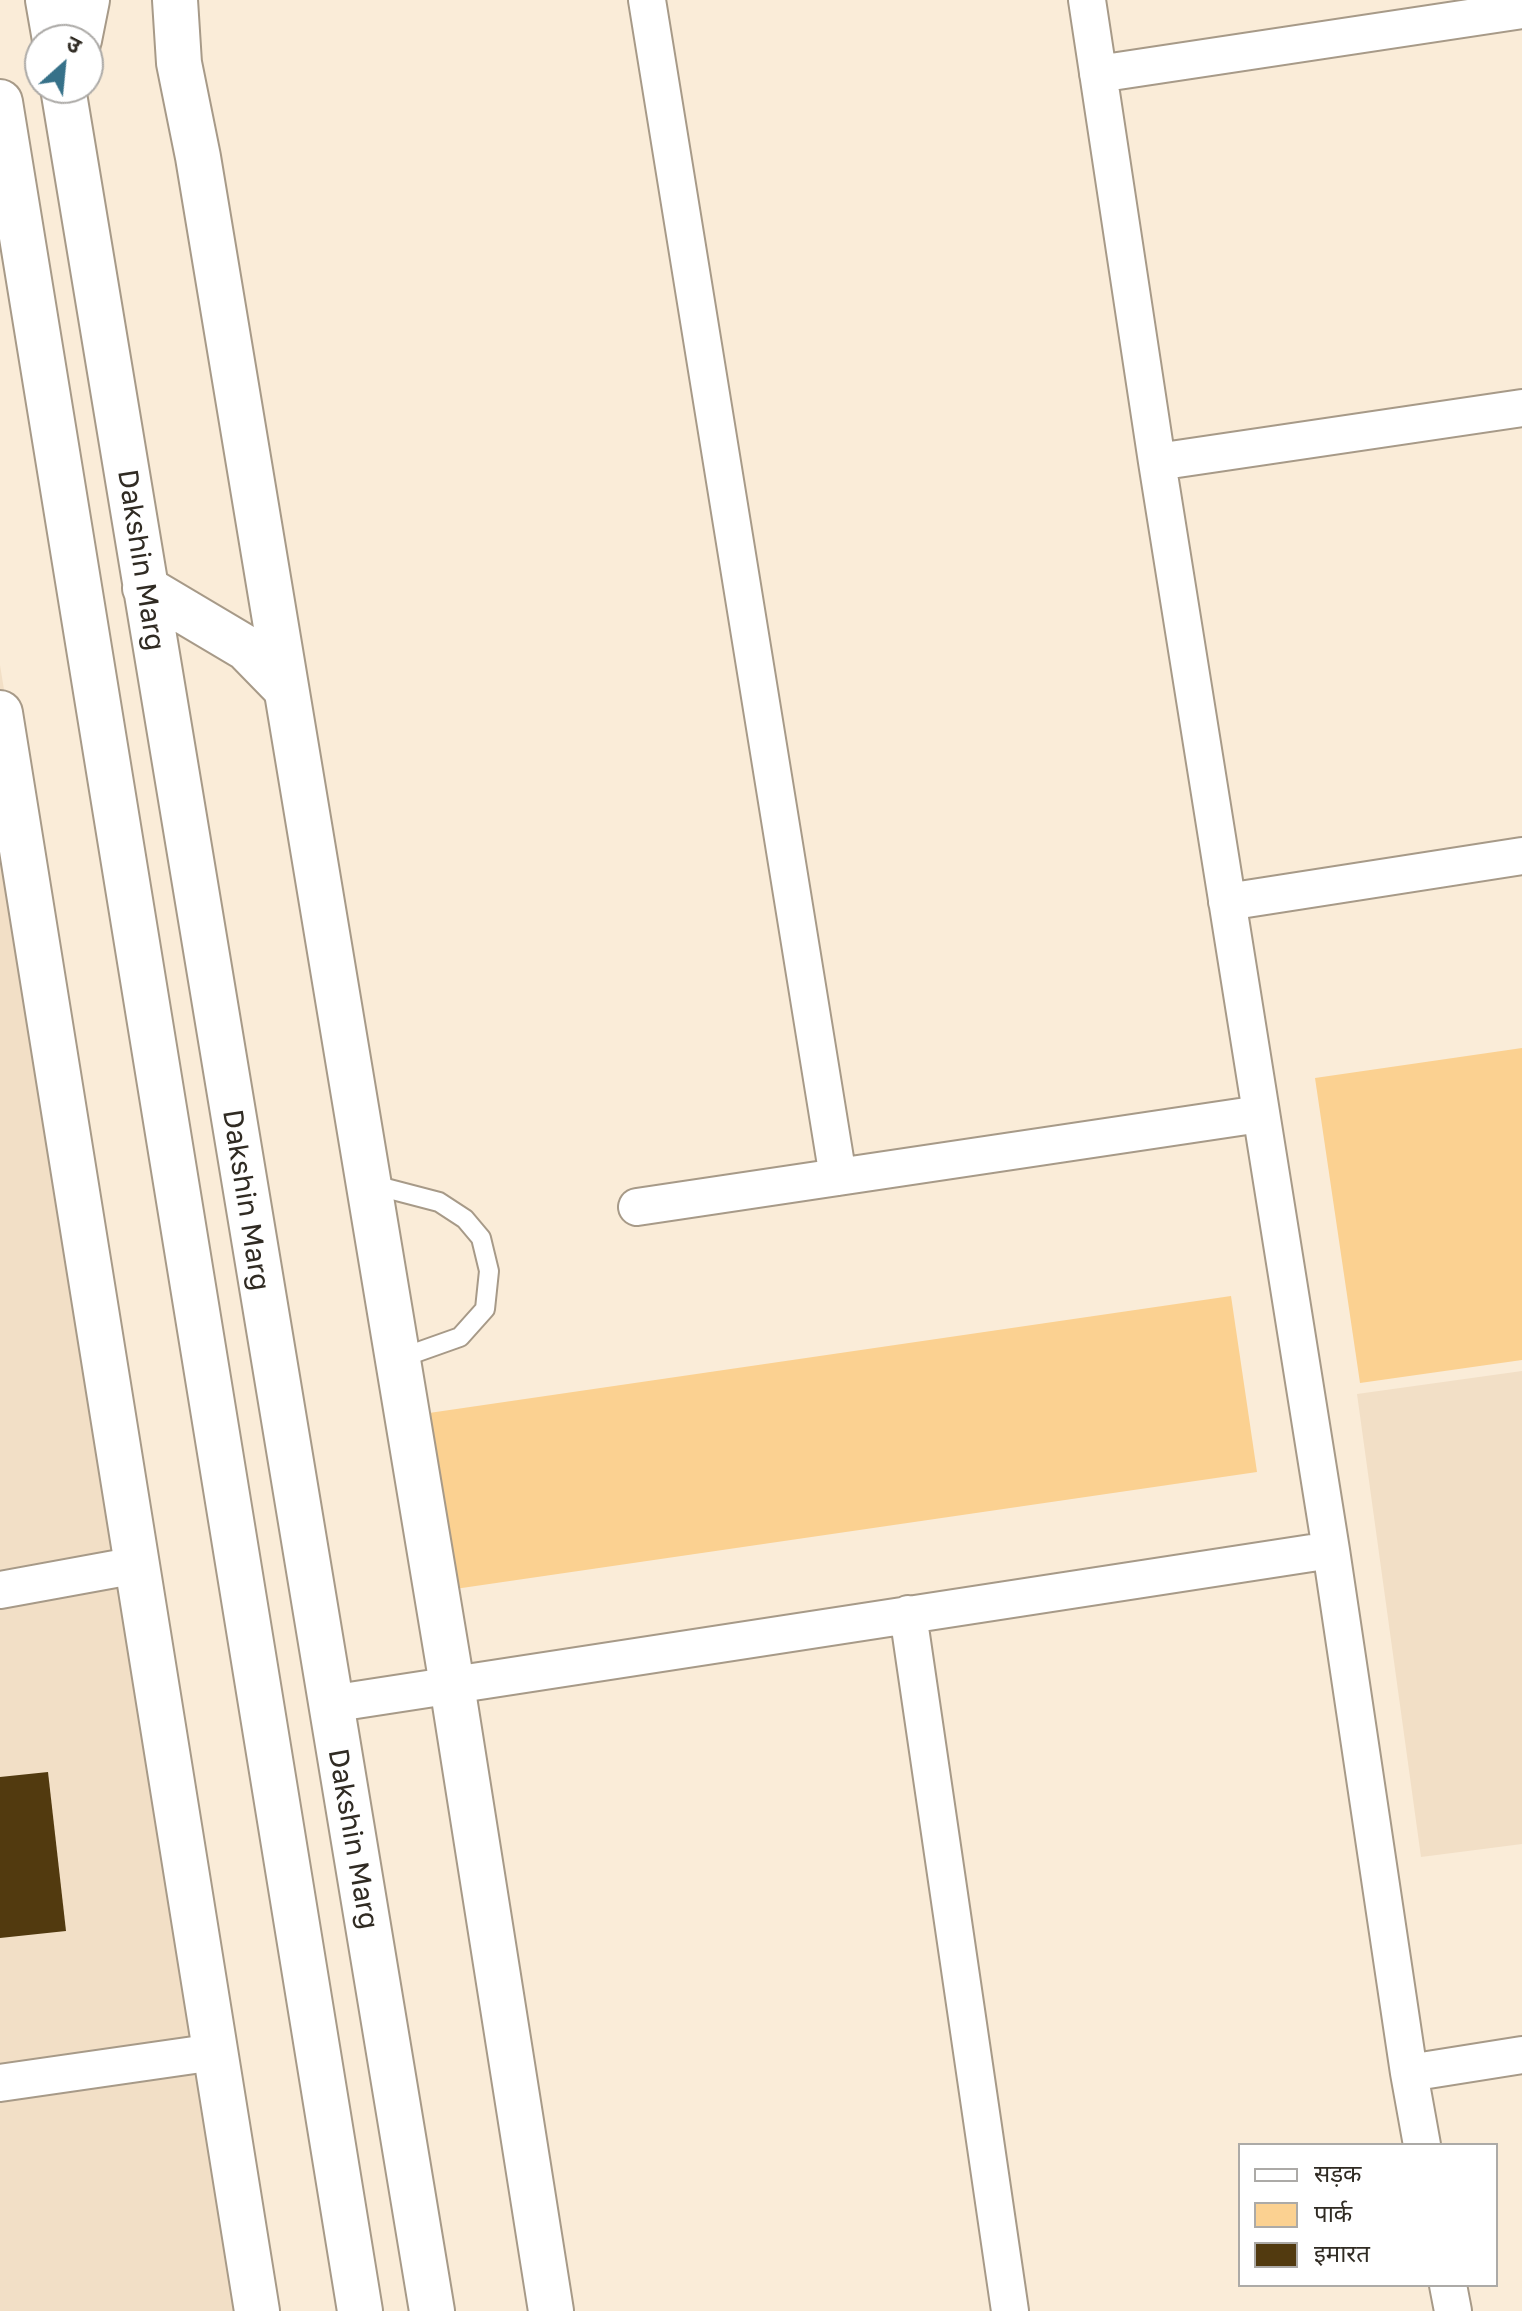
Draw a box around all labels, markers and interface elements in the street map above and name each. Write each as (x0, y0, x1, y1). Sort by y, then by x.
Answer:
north arrow (24, 24, 104, 104)
text: उ (62, 29, 86, 59)
street label: Dakshin Marg (110, 467, 172, 653)
street label: Dakshin Marg (215, 1107, 277, 1293)
street label: Dakshin Marg (321, 1746, 385, 1932)
legend (1238, 2143, 1498, 2287)
text: सड़क (1314, 2158, 1362, 2187)
text: पार्क (1314, 2198, 1352, 2227)
text: इमारत (1314, 2238, 1370, 2267)

